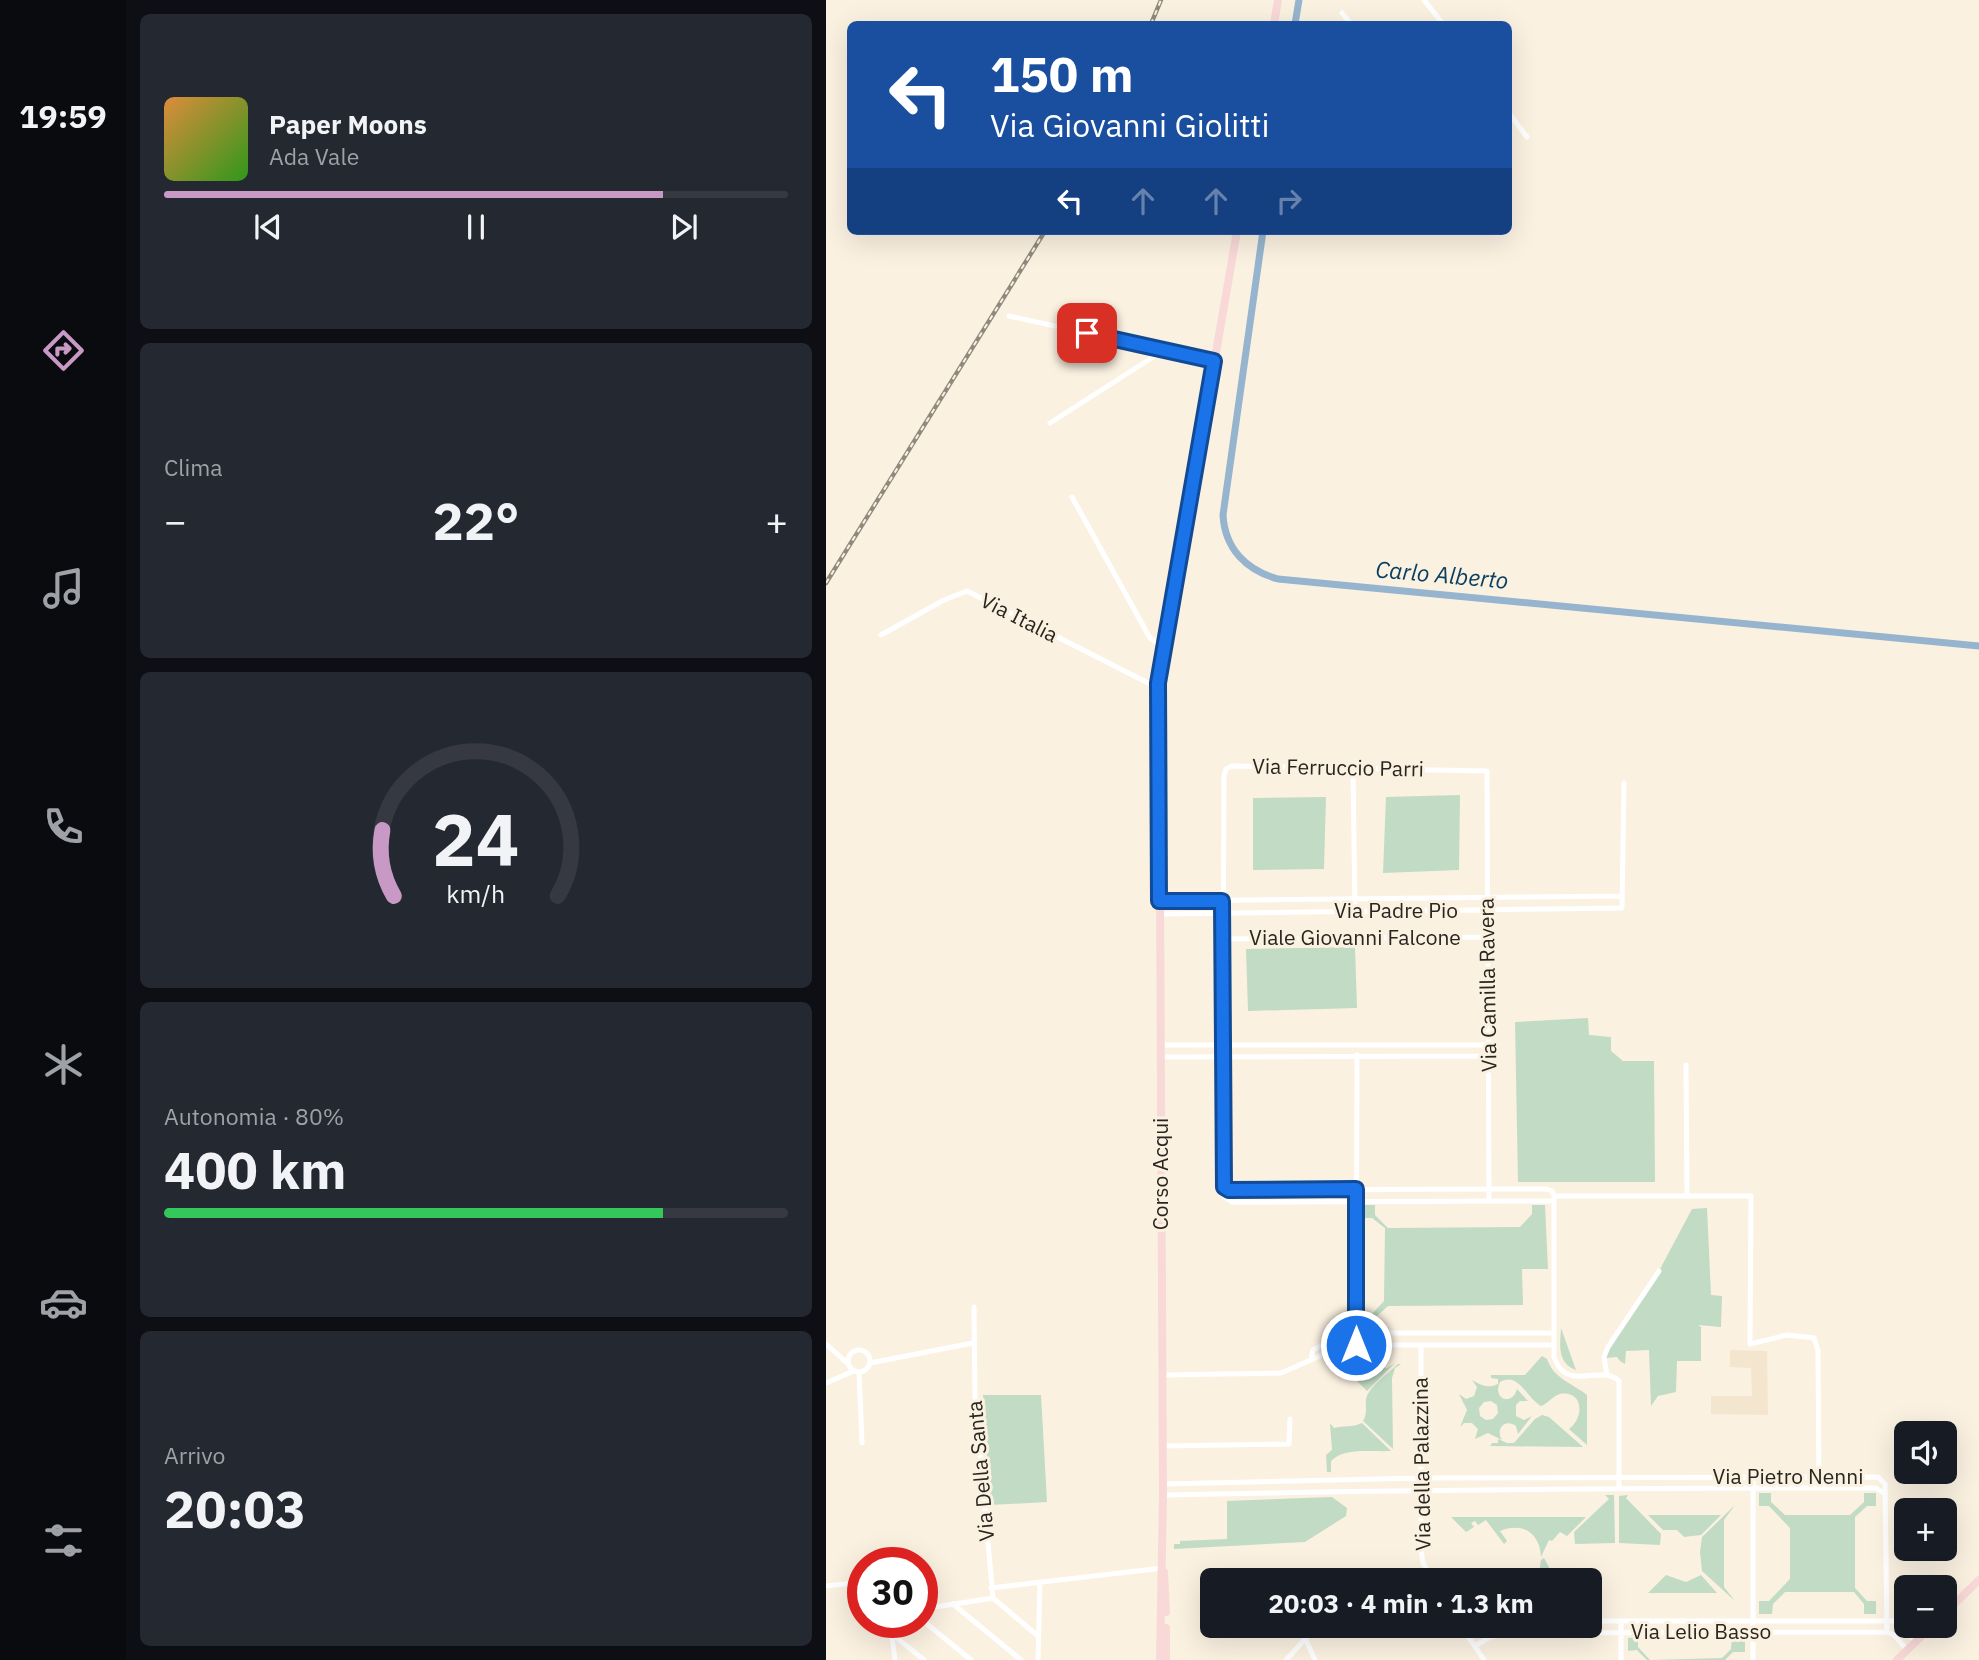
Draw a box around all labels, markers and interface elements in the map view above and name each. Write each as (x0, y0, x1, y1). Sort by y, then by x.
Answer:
text: 150 m (990, 42, 1134, 105)
icon: left (875, 49, 966, 140)
text: 19:59 (19, 95, 107, 137)
text: Via Giovanni Giolitti (990, 104, 1270, 146)
text: Paper Moons (269, 107, 427, 141)
text: Ada Vale (269, 141, 359, 171)
icon: left (1051, 182, 1089, 220)
icon: ahead (1124, 182, 1162, 220)
icon: ahead (1197, 182, 1235, 220)
icon: right (1270, 182, 1308, 220)
icon: previous (249, 208, 287, 246)
icon: pause (457, 208, 495, 246)
icon: next (665, 208, 703, 246)
pin (1057, 303, 1117, 363)
icon: arrive (1068, 314, 1106, 352)
icon: directions (39, 326, 88, 375)
text: Clima (164, 452, 223, 482)
text: 22° (433, 487, 519, 554)
text: − (164, 496, 187, 545)
text: + (765, 496, 788, 545)
water label: Carlo Alberto (1374, 553, 1510, 595)
icon: music (39, 564, 88, 613)
street label: Via Italia (976, 586, 1063, 649)
street label: Via Ferruccio Parri (1252, 752, 1424, 782)
text: 24 (432, 791, 520, 886)
icon: phone (39, 802, 88, 851)
text: km/h (447, 877, 505, 910)
street label: Via Padre Pio (1334, 896, 1458, 924)
street label: Via Camilla Ravera (1471, 898, 1503, 1072)
street label: Viale Giovanni Falcone (1249, 923, 1461, 951)
icon: climate (39, 1040, 88, 1089)
text: Autonomia · 80% (164, 1101, 344, 1131)
street label: Corso Acqui (1146, 1118, 1174, 1230)
text: 400 km (164, 1136, 346, 1203)
icon: car (39, 1278, 88, 1327)
position arrow (1319, 1308, 1393, 1382)
street label: Via della Palazzina (1405, 1377, 1437, 1551)
street label: Via Della Santa (960, 1400, 1000, 1543)
map controls (1894, 1421, 1957, 1638)
button: sound (1894, 1421, 1957, 1484)
text: Arrivo (164, 1440, 225, 1470)
street label: Via Pietro Nenni (1713, 1462, 1863, 1490)
text: 20:03 (164, 1475, 306, 1542)
button: + (1894, 1498, 1957, 1561)
icon: filters (39, 1516, 88, 1565)
speed limit sign: 30 (847, 1547, 938, 1638)
button: − (1894, 1575, 1957, 1638)
text: 20:03 · 4 min · 1.3 km (1268, 1586, 1534, 1620)
street label: Via Lelio Basso (1631, 1617, 1771, 1645)

